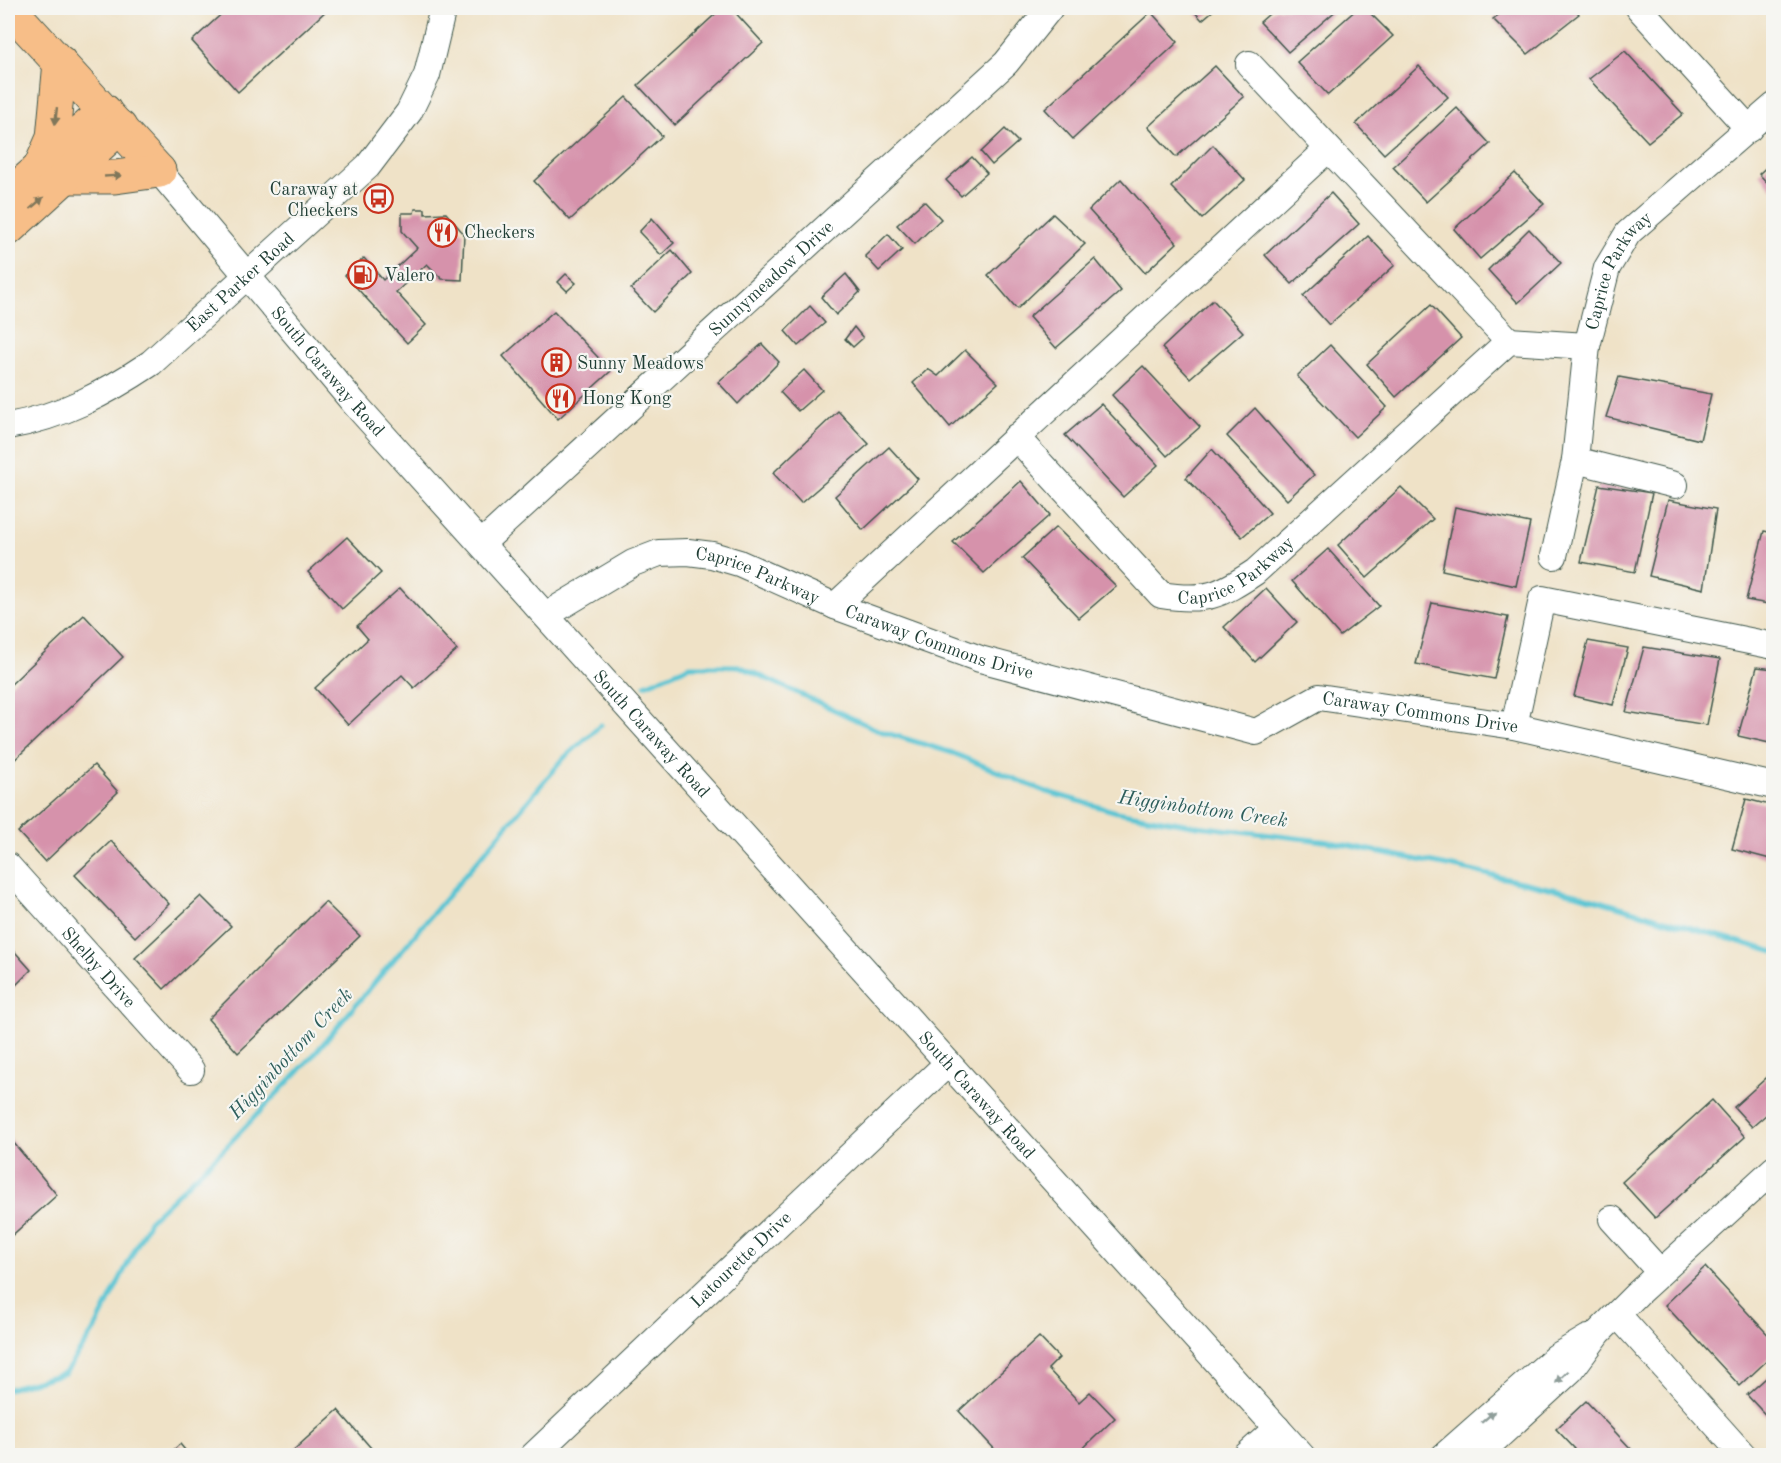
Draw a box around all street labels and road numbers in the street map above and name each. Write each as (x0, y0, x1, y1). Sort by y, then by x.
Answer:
street label: Caprice Parkway (1583, 208, 1656, 332)
street label: Sunnymeadow Drive (706, 218, 837, 340)
street label: East Parker Road (184, 230, 298, 336)
street label: South Caraway Road (267, 303, 387, 440)
street label: Caprice Parkway (1177, 533, 1298, 608)
street label: Caprice Parkway (694, 545, 823, 608)
street label: Caraway Commons Drive (842, 602, 1035, 683)
street label: South Caraway Road (589, 667, 713, 801)
street label: Caraway Commons Drive (1321, 690, 1519, 736)
street label: Shelby Drive (58, 924, 139, 1012)
street label: South Caraway Road (914, 1028, 1038, 1163)
street label: Latourette Drive (688, 1209, 795, 1312)

